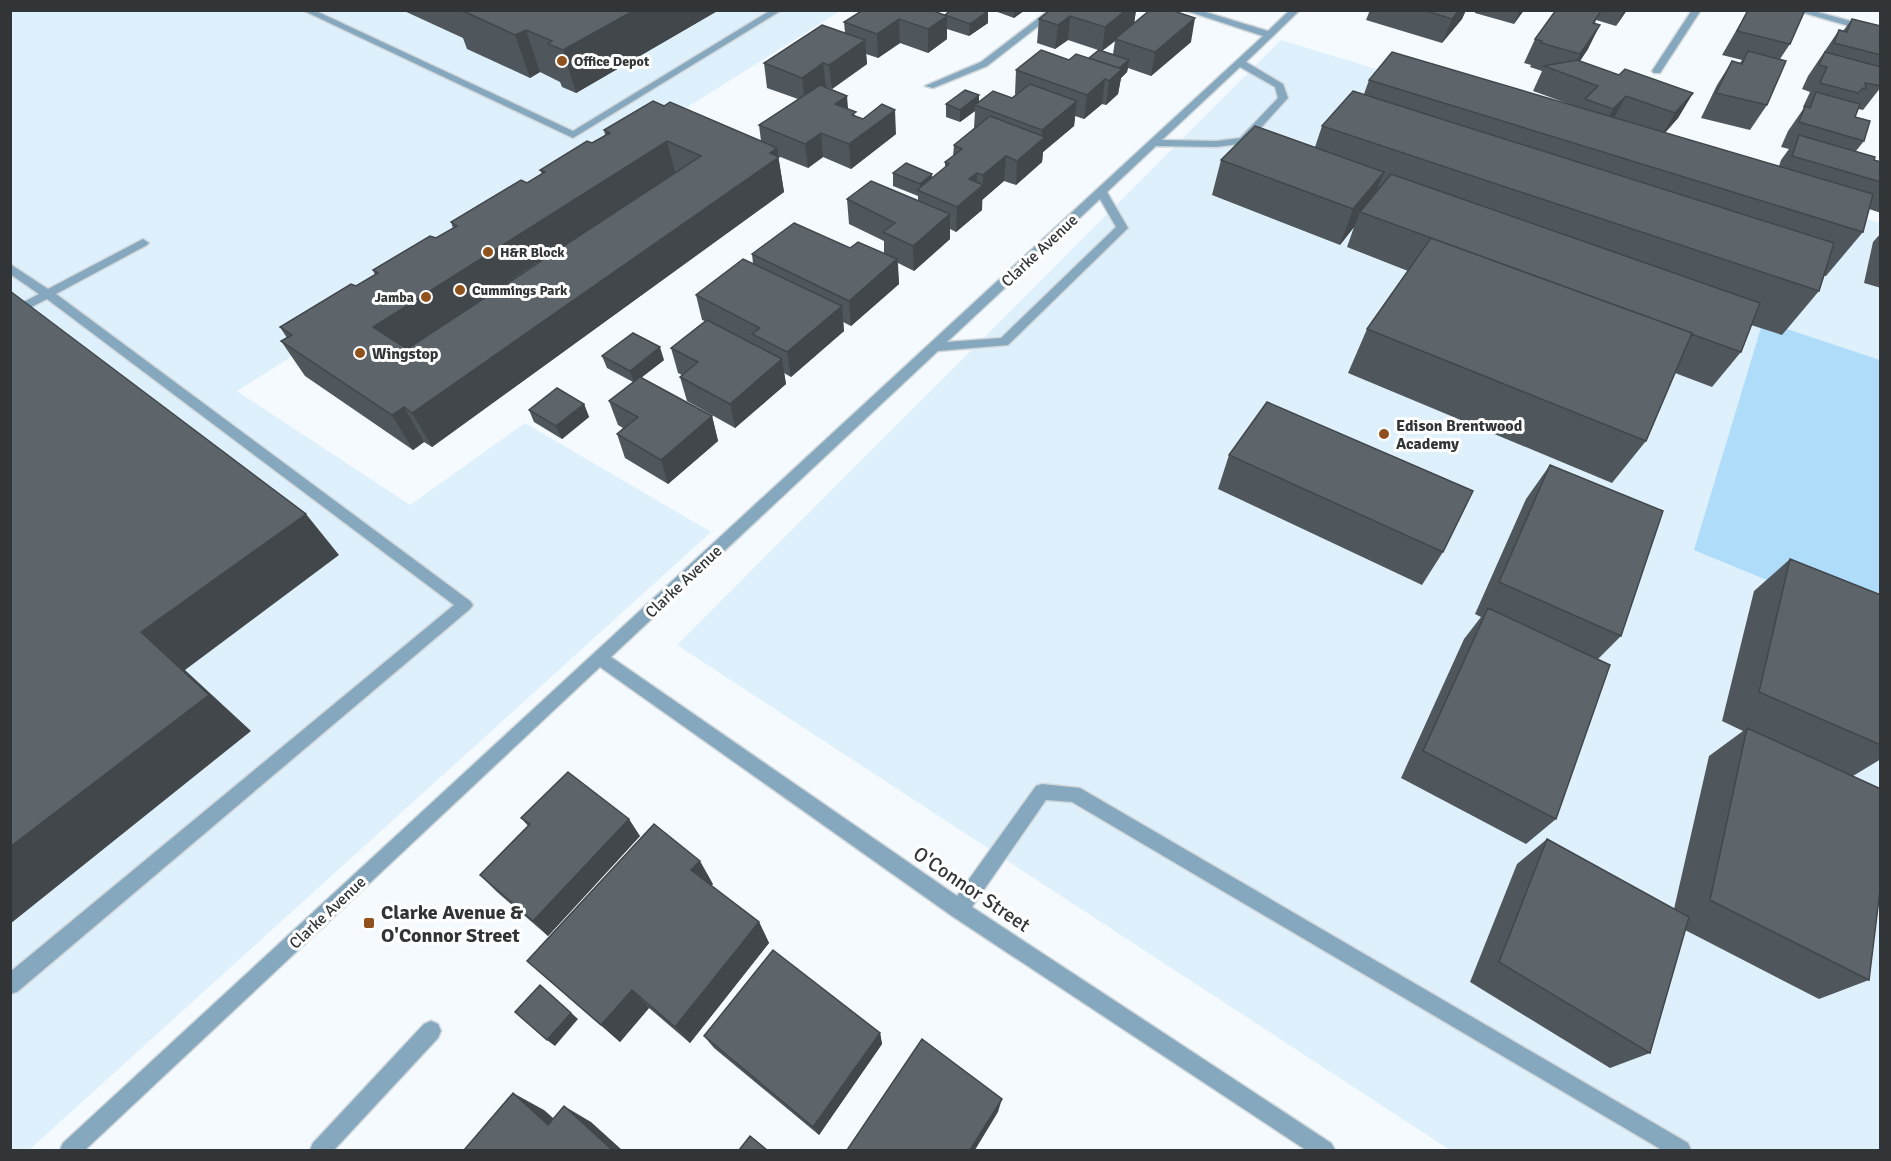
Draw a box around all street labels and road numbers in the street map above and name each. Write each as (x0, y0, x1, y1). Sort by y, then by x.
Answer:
street label: Clarke Avenue (997, 210, 1082, 291)
street label: Clarke Avenue (641, 541, 726, 622)
street label: O'Connor Street (908, 841, 1035, 938)
street label: Clarke Avenue (285, 872, 370, 953)

